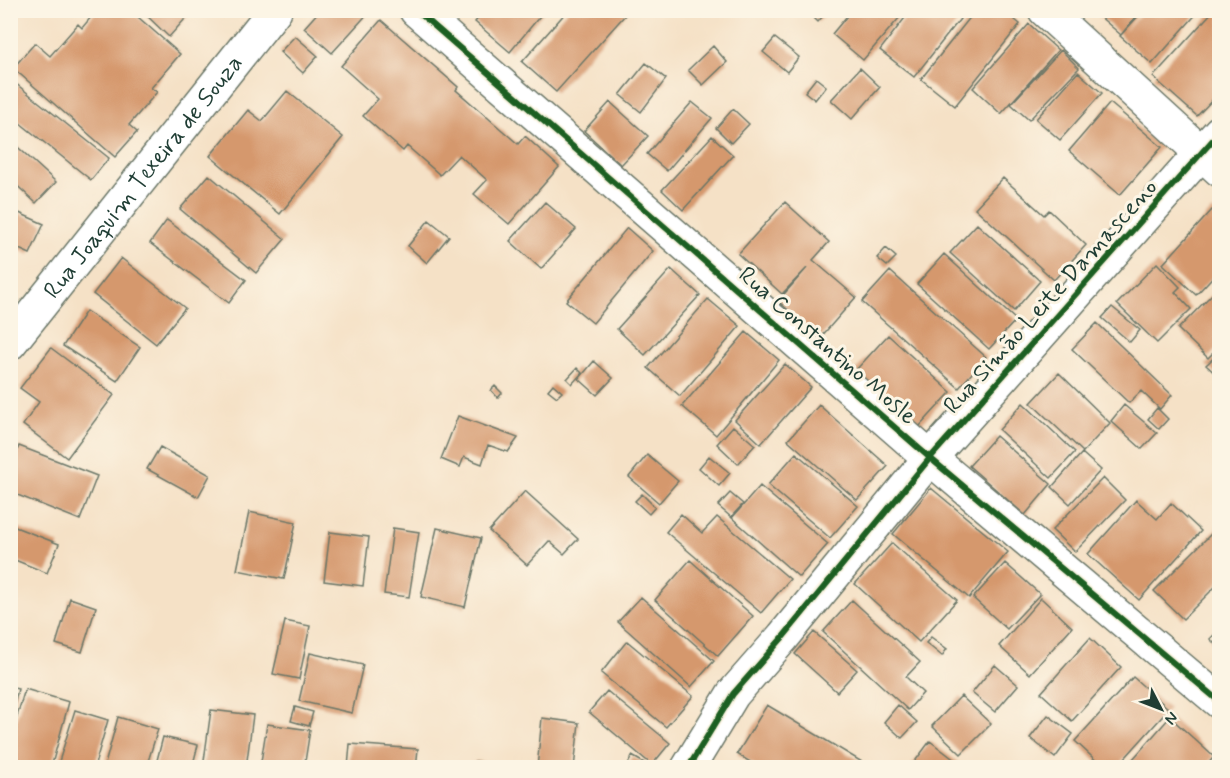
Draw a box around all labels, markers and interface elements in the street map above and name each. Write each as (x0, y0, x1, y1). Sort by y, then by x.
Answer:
street label: Rua Joaquim Texeira de Souza (37, 49, 250, 305)
street label: Rua Simão Leite Damasceno (937, 173, 1165, 421)
street label: Rua Constantino Mosle (731, 260, 923, 432)
north arrow (1131, 679, 1191, 739)
text: N (1160, 707, 1182, 729)

